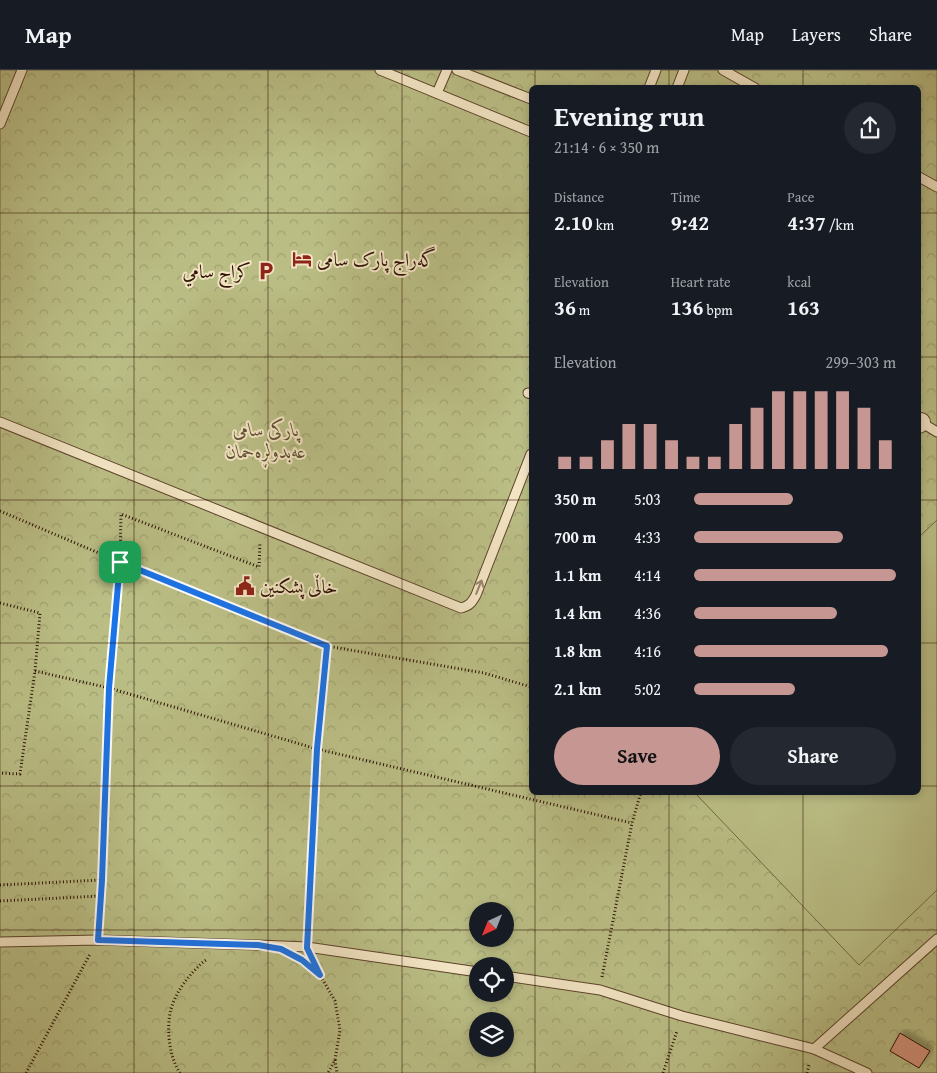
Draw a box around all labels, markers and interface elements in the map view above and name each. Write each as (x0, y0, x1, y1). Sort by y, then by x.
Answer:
text: Map (25, 17, 72, 52)
text: Map (731, 21, 764, 48)
text: Layers (792, 21, 841, 48)
text: Share (869, 21, 912, 48)
text: Evening run (554, 95, 705, 136)
button: share (844, 102, 896, 154)
text: 21:14 · 6 × 350 m (554, 135, 659, 159)
text: Distance (554, 187, 604, 207)
text: Time (671, 187, 700, 207)
text: Pace (787, 187, 814, 207)
text: 2.10 (554, 207, 593, 238)
text: 9:42 (671, 207, 709, 238)
text: 4:37 (787, 207, 826, 238)
text: km (593, 215, 614, 235)
text: /km (826, 215, 854, 235)
place label: گەراج پارک سامی (317, 245, 436, 277)
hotel icon: گەراج پارک سامی (291, 248, 313, 270)
place label: کراج سامي (183, 257, 251, 289)
parking icon: کراج سامي (255, 260, 277, 282)
text: Elevation (554, 272, 609, 292)
text: Heart rate (671, 272, 731, 292)
text: kcal (787, 272, 811, 292)
text: 36 (554, 292, 576, 323)
text: 136 (671, 292, 703, 323)
text: 163 (787, 292, 820, 323)
text: m (576, 300, 590, 320)
text: bpm (703, 300, 733, 320)
text: Elevation (554, 350, 617, 374)
text: 299–303 m (826, 350, 896, 374)
park label: پارکی سامی عەبدولڕەحمان (226, 415, 306, 468)
text: 350 m (554, 487, 596, 511)
text: 5:03 (634, 487, 661, 511)
text: 700 m (554, 525, 596, 549)
text: 4:33 (634, 525, 661, 549)
pin (99, 541, 141, 583)
icon: arrive (106, 548, 134, 576)
text: 1.1 km (554, 563, 601, 587)
text: 4:14 (634, 563, 661, 587)
place label: خاڵی پشکنین (260, 572, 337, 600)
public building icon: خاڵی پشکنین (234, 575, 256, 597)
one-way arrow (475, 580, 484, 595)
text: 1.4 km (554, 601, 601, 625)
text: 4:36 (634, 601, 661, 625)
text: 1.8 km (554, 639, 601, 663)
text: 4:16 (634, 639, 661, 663)
text: 2.1 km (554, 677, 601, 701)
text: 5:02 (634, 677, 661, 701)
button: Save (554, 727, 720, 785)
button: Share (730, 727, 896, 785)
north arrow (469, 902, 514, 948)
map controls (469, 902, 514, 1057)
button: locate (469, 957, 514, 1002)
button: layers (469, 1012, 514, 1057)

